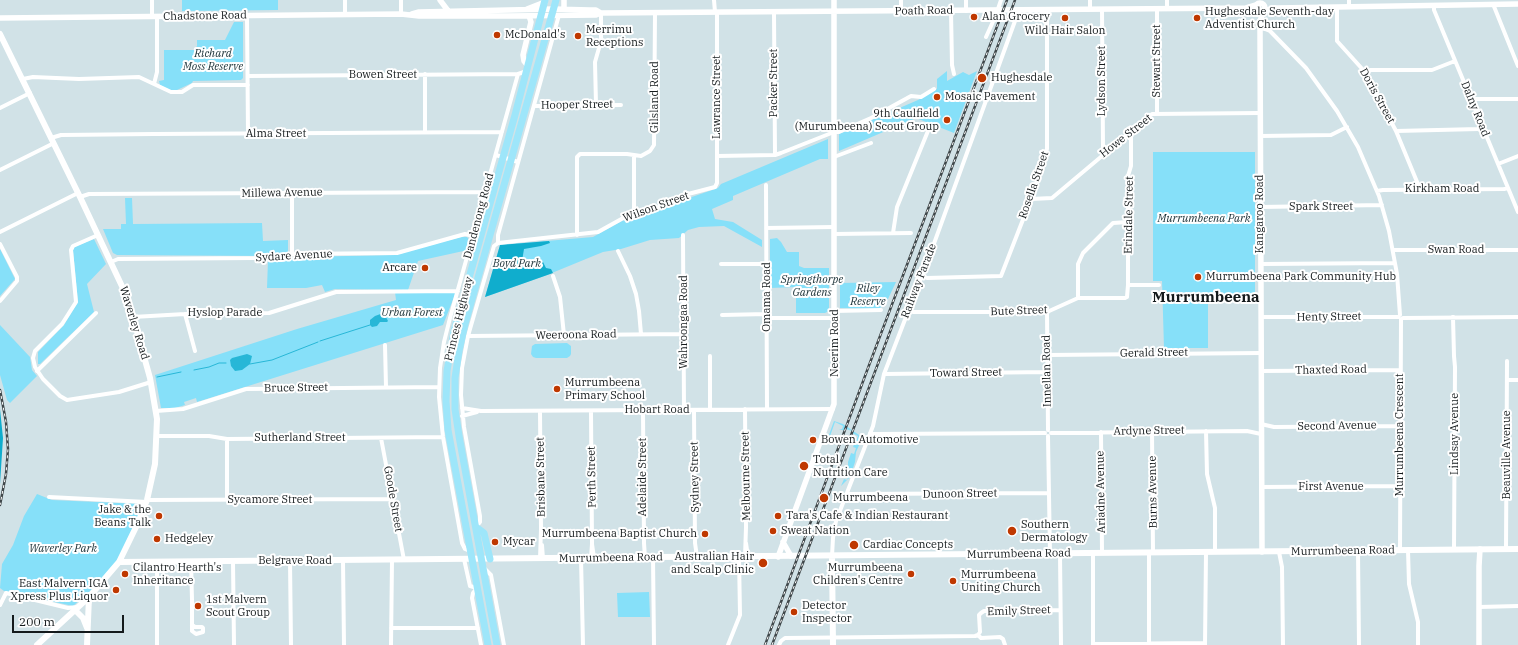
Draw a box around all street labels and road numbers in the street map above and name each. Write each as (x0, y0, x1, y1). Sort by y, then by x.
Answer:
street label: Poath Road (895, 4, 953, 18)
street label: Chadstone Road (163, 9, 247, 23)
street label: Stewart Street (1150, 24, 1164, 98)
street label: Lydson Street (1095, 46, 1109, 116)
street label: Packer Street (767, 49, 781, 117)
street label: Lawrance Street (710, 55, 724, 139)
street label: Gilsland Road (648, 61, 662, 133)
street label: Doris Street (1356, 66, 1398, 126)
street label: Bowen Street (349, 68, 417, 82)
street label: Dalny Road (1458, 79, 1492, 139)
street label: Hooper Street (541, 98, 613, 112)
street label: Howe Street (1097, 112, 1155, 160)
street label: Alma Street (246, 127, 306, 141)
street label: Rosella Street (1016, 149, 1052, 221)
street label: Dandenong Road (461, 172, 497, 260)
street label: Kangaroo Road (1253, 175, 1267, 253)
street label: Erindale Street (1122, 176, 1136, 254)
street label: Kirkham Road (1405, 182, 1479, 196)
street label: Millewa Avenue (241, 186, 323, 200)
street label: Wilson Street (621, 189, 691, 225)
street label: Spark Street (1289, 200, 1353, 214)
street label: Railway Parade (899, 242, 939, 320)
street label: Swan Road (1428, 243, 1484, 257)
street label: Sydare Avenue (255, 247, 333, 265)
street label: Omama Road (760, 262, 774, 332)
street label: Princes Highway (442, 275, 476, 363)
street label: Wahroongaa Road (677, 275, 691, 369)
street label: Waverley Road (117, 285, 151, 361)
street label: Bute Street (990, 303, 1048, 319)
street label: Hyslop Parade (188, 306, 262, 320)
street label: Neerim Road (828, 309, 842, 377)
street label: Henty Street (1296, 310, 1362, 324)
street label: Weeroona Road (535, 328, 617, 342)
street label: Innellan Road (1040, 335, 1054, 407)
street label: Gerald Street (1120, 346, 1188, 360)
street label: Thaxted Road (1295, 363, 1367, 377)
street label: Toward Street (930, 366, 1002, 380)
street label: Murrumbeena Crescent (1393, 373, 1407, 497)
street label: Bruce Street (264, 381, 328, 395)
street label: Lindsay Avenue (1448, 393, 1462, 475)
street label: Hobart Road (624, 403, 690, 417)
street label: Beauville Avenue (1500, 410, 1514, 500)
street label: Second Avenue (1297, 419, 1377, 433)
street label: Ardyne Street (1113, 424, 1185, 438)
street label: Sutherland Street (254, 431, 346, 445)
street label: Melbourne Street (739, 431, 753, 521)
street label: Brisbane Street (534, 437, 548, 517)
street label: Adelaide Street (636, 438, 650, 516)
street label: Sydney Street (688, 441, 702, 513)
street label: Perth Street (585, 446, 599, 508)
street label: Ariadne Avenue (1094, 451, 1108, 533)
street label: Burns Avenue (1146, 456, 1160, 528)
street label: Goode Street (381, 465, 405, 533)
street label: First Avenue (1298, 480, 1364, 494)
street label: Dunoon Street (923, 487, 997, 501)
street label: Sycamore Street (228, 493, 312, 507)
street label: Murrumbeena Road (1291, 543, 1395, 559)
street label: Murrumbeena Road (967, 546, 1071, 562)
street label: Murrumbeena Road (559, 550, 663, 566)
street label: Belgrave Road (258, 554, 332, 568)
street label: Emily Street (987, 603, 1051, 619)

